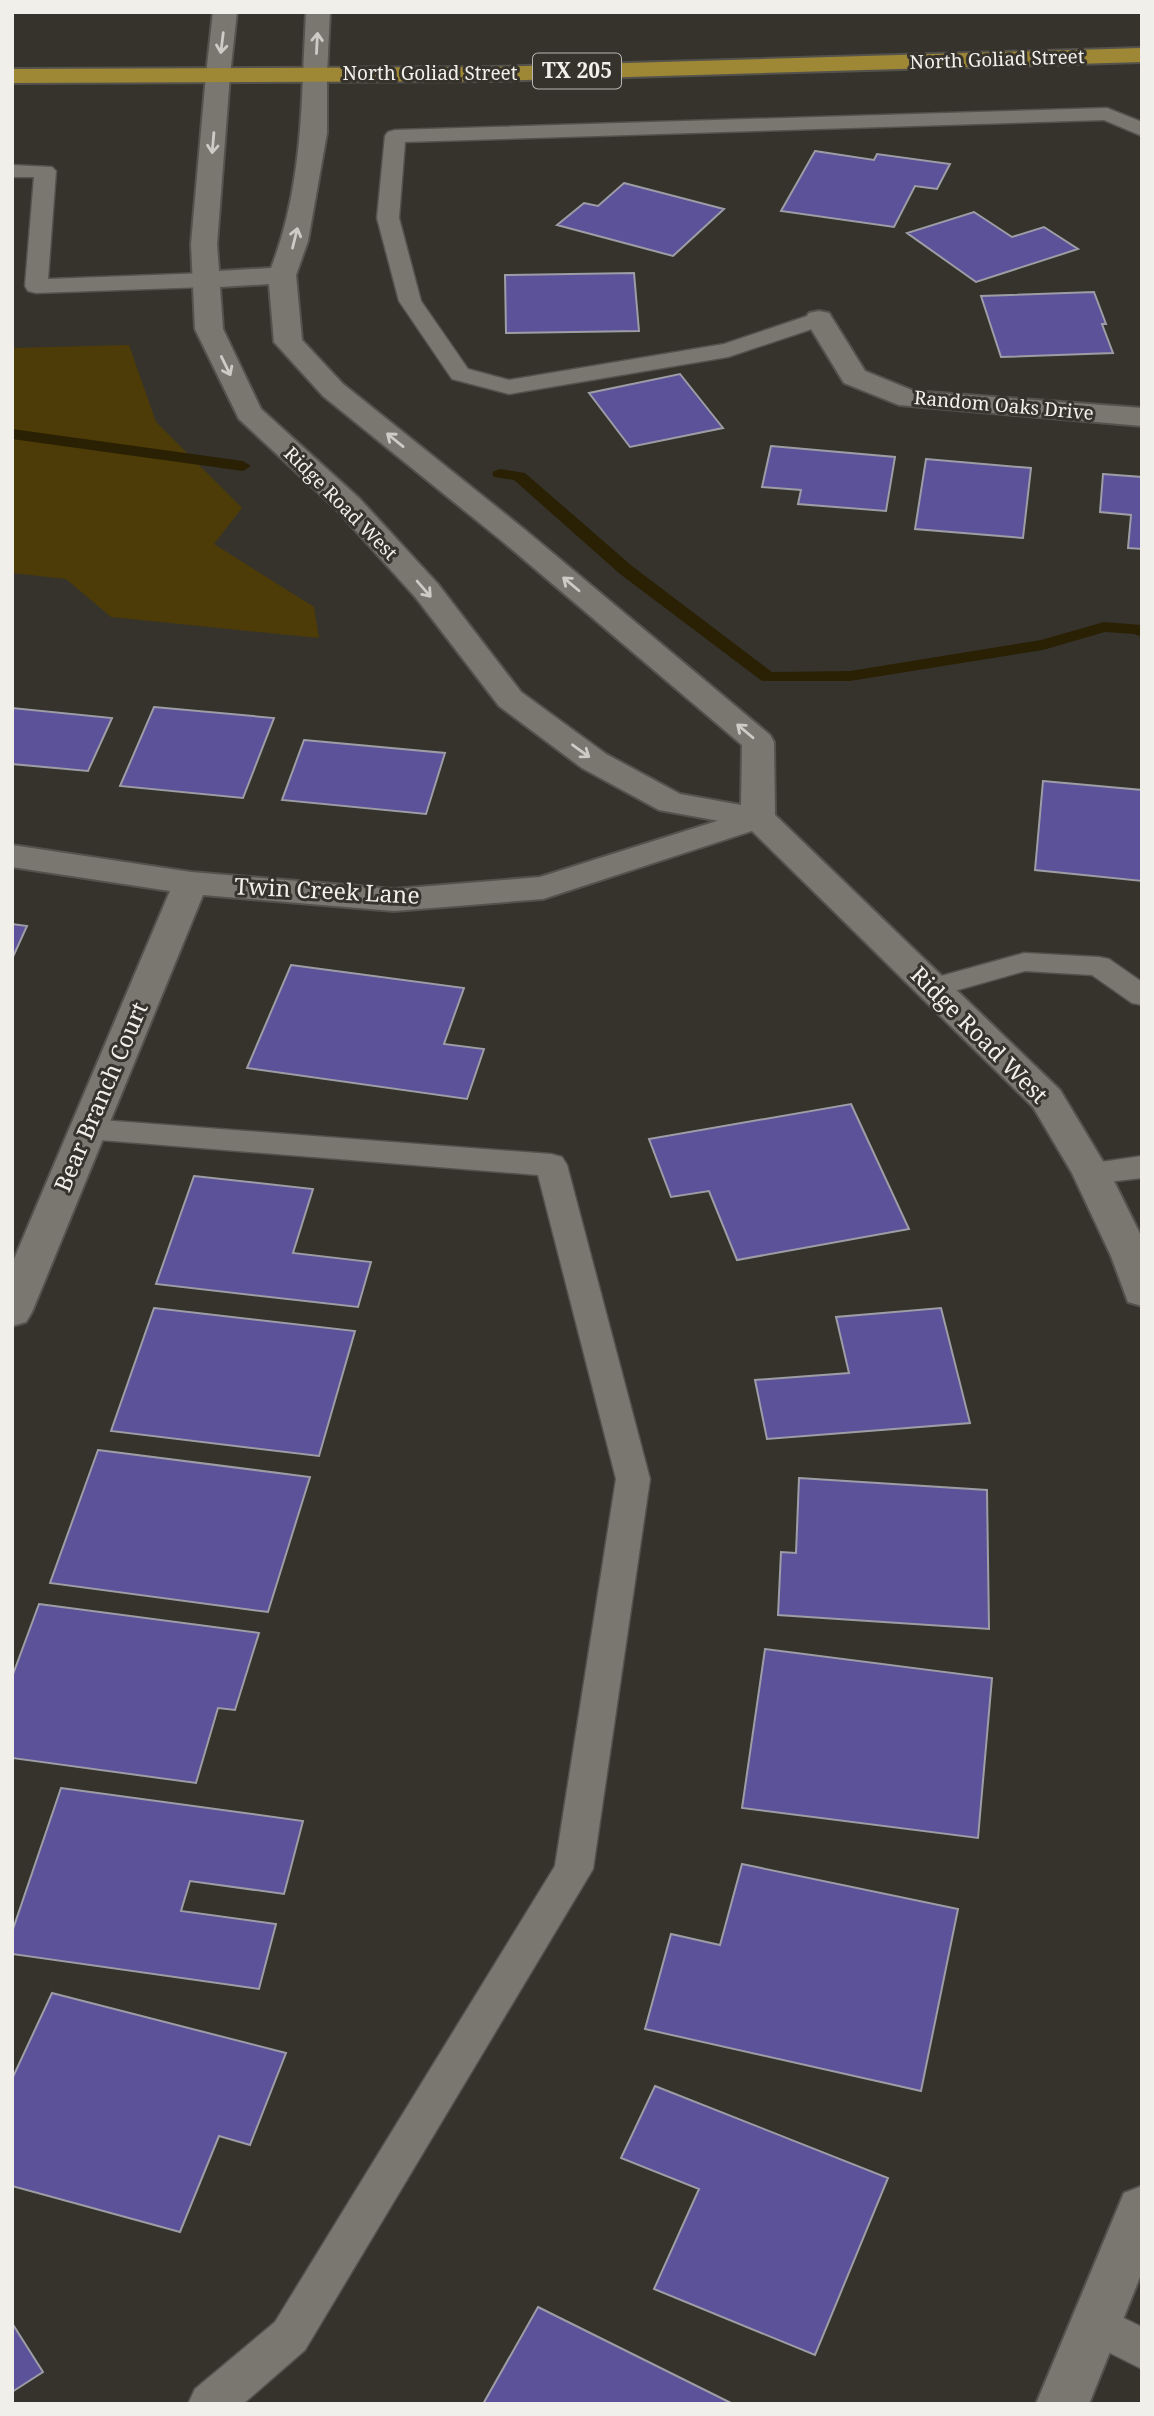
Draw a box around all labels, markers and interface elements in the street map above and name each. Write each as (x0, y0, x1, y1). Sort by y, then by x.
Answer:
one-way arrow (215, 32, 228, 54)
one-way arrow (310, 32, 323, 55)
street label: North Goliad Street (909, 43, 1085, 75)
road number: TX 205 (533, 54, 621, 88)
street label: North Goliad Street (343, 60, 518, 86)
one-way arrow (206, 131, 219, 154)
one-way arrow (289, 227, 302, 250)
one-way arrow (220, 355, 234, 376)
street label: Random Oaks Drive (913, 384, 1095, 426)
one-way arrow (387, 432, 405, 448)
street label: Ridge Road West (279, 441, 404, 566)
one-way arrow (563, 576, 581, 592)
one-way arrow (416, 579, 432, 597)
one-way arrow (736, 723, 754, 739)
one-way arrow (571, 744, 590, 758)
street label: Twin Creek Lane (234, 869, 421, 911)
street label: Ridge Road West (904, 959, 1055, 1110)
street label: Bear Branch Court (46, 997, 154, 1196)

